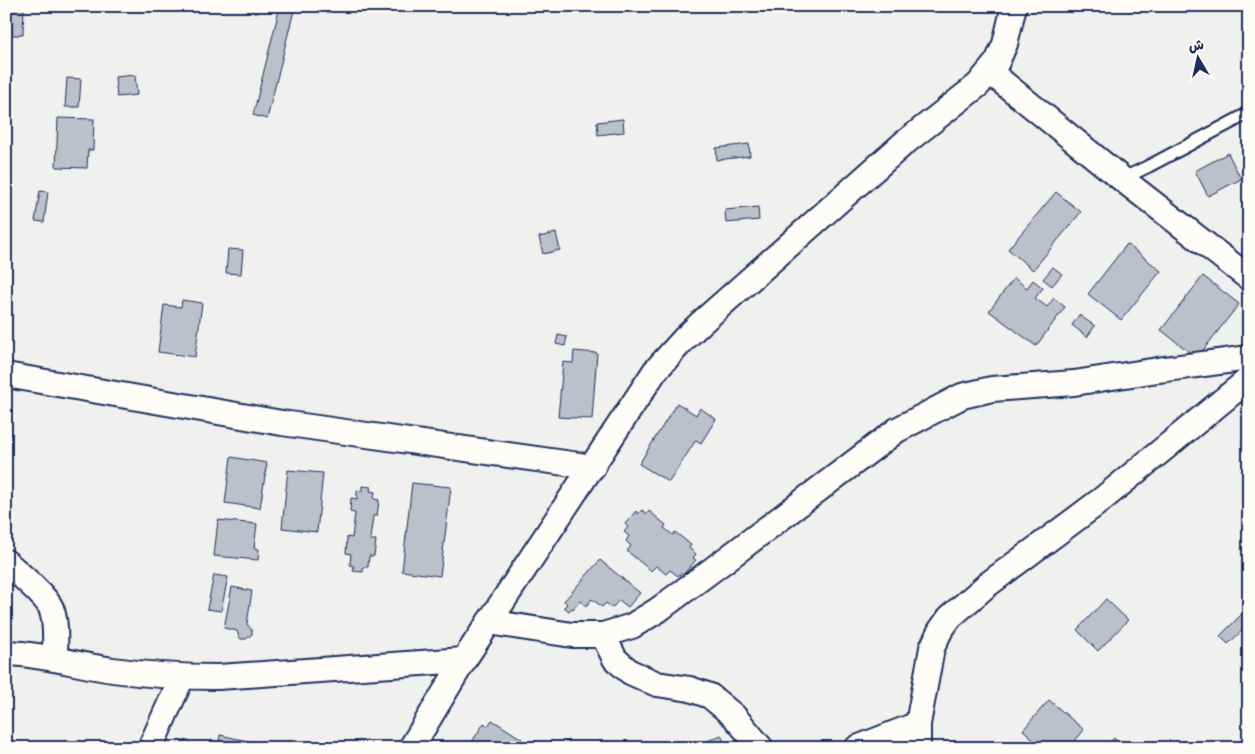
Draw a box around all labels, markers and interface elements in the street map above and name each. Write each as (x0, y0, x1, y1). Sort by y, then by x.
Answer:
north arrow (1172, 32, 1222, 82)
text: ش (1187, 35, 1205, 57)

